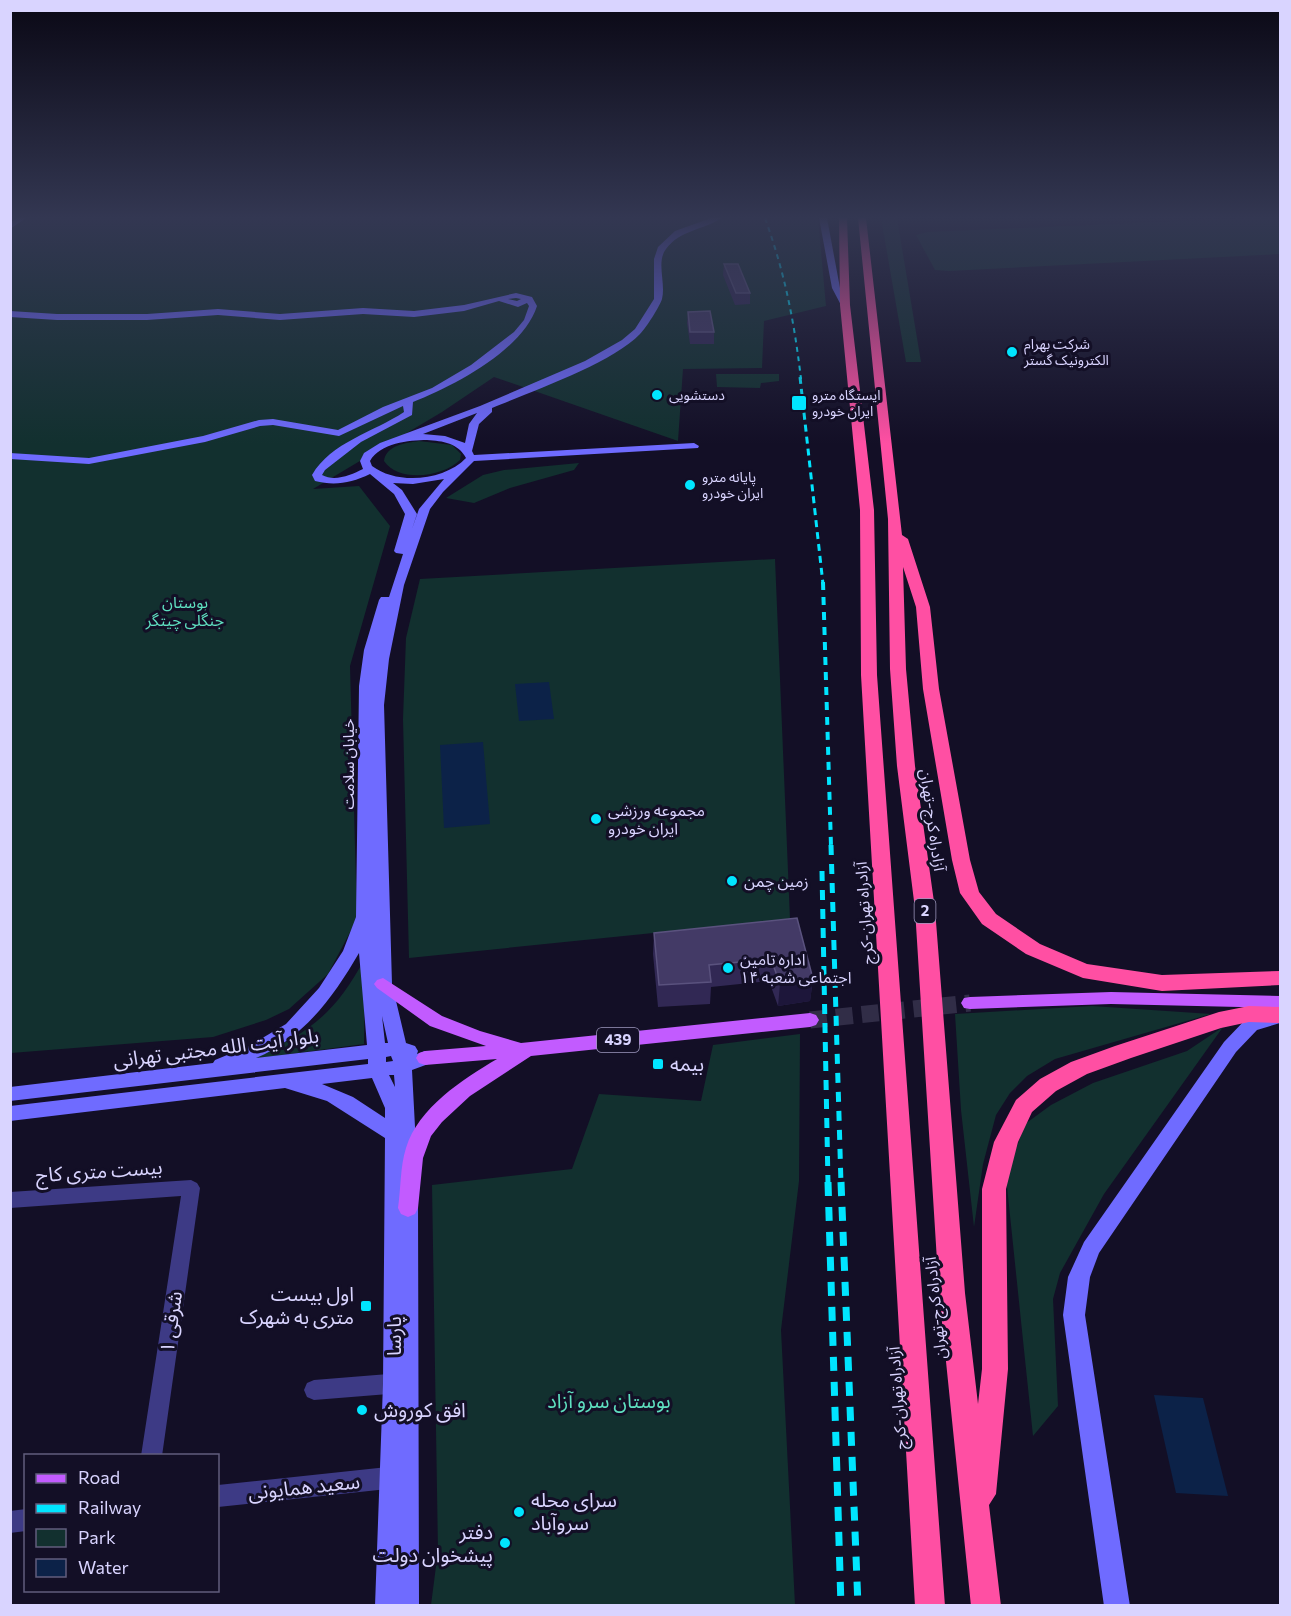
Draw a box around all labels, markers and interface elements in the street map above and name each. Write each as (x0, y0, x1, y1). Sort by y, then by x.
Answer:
place label: شرکت بهرام الکترونیک گستر (1023, 335, 1109, 369)
marker: شرکت بهرام الکترونیک گستر (1005, 345, 1019, 359)
place label: دستشویی (669, 386, 725, 404)
place label: ایستگاه مترو ایران خودرو (812, 386, 881, 420)
marker: دستشویی (650, 388, 664, 402)
marker: ایستگاه مترو ایران خودرو (790, 394, 808, 412)
place label: پایانه مترو ایران خودرو (702, 468, 763, 502)
marker: پایانه مترو ایران خودرو (683, 478, 697, 492)
park label: بوستان جنگلی چیتگر (145, 592, 224, 631)
street label: خیابان سلامت (338, 718, 358, 810)
street label: آزادراه کرج-تهران (913, 768, 950, 874)
place label: مجموعه ورزشی ایران خودرو (608, 800, 705, 838)
marker: مجموعه ورزشی ایران خودرو (589, 812, 603, 826)
street label: آزادراه تهران-کرج (850, 859, 881, 965)
place label: زمین چمن (744, 871, 809, 892)
marker: زمین چمن (725, 874, 739, 888)
road number: 2 (914, 899, 936, 923)
place label: اداره تامین اجتماعی شعبه ۱۴ (740, 949, 852, 987)
marker: اداره تامین اجتماعی شعبه ۱۴ (721, 961, 735, 975)
street label: بلوار آیت الله مجتبی تهرانی (112, 1022, 320, 1073)
road number: 439 (597, 1028, 639, 1052)
place label: بیمه (670, 1051, 704, 1075)
marker: بیمه (651, 1057, 665, 1071)
street label: بیست متری کاج (35, 1154, 164, 1190)
street label: آزادراه کرج-تهران (920, 1254, 953, 1360)
place label: اول بیست متری به شهرک (240, 1281, 354, 1329)
street label: ۱ شرقی (154, 1290, 187, 1354)
marker: اول بیست متری به شهرک (359, 1299, 373, 1313)
street label: پارسا (381, 1316, 407, 1356)
street label: آزادراه تهران-کرج (883, 1344, 914, 1450)
park label: بوستان سرو آزاد (547, 1388, 671, 1413)
place label: افق کوروش (374, 1397, 466, 1423)
marker: افق کوروش (355, 1403, 369, 1417)
legend (24, 1454, 219, 1592)
text: Road (78, 1466, 120, 1488)
street label: سعید همایونی (247, 1468, 361, 1505)
place label: سرای محله سروآباد (531, 1487, 617, 1535)
text: Railway (78, 1496, 141, 1518)
marker: سرای محله سروآباد (512, 1505, 526, 1519)
place label: دفتر پیشخوان دولت (373, 1519, 493, 1568)
text: Park (78, 1526, 116, 1548)
marker: دفتر پیشخوان دولت (498, 1536, 512, 1550)
text: Water (78, 1556, 129, 1578)

